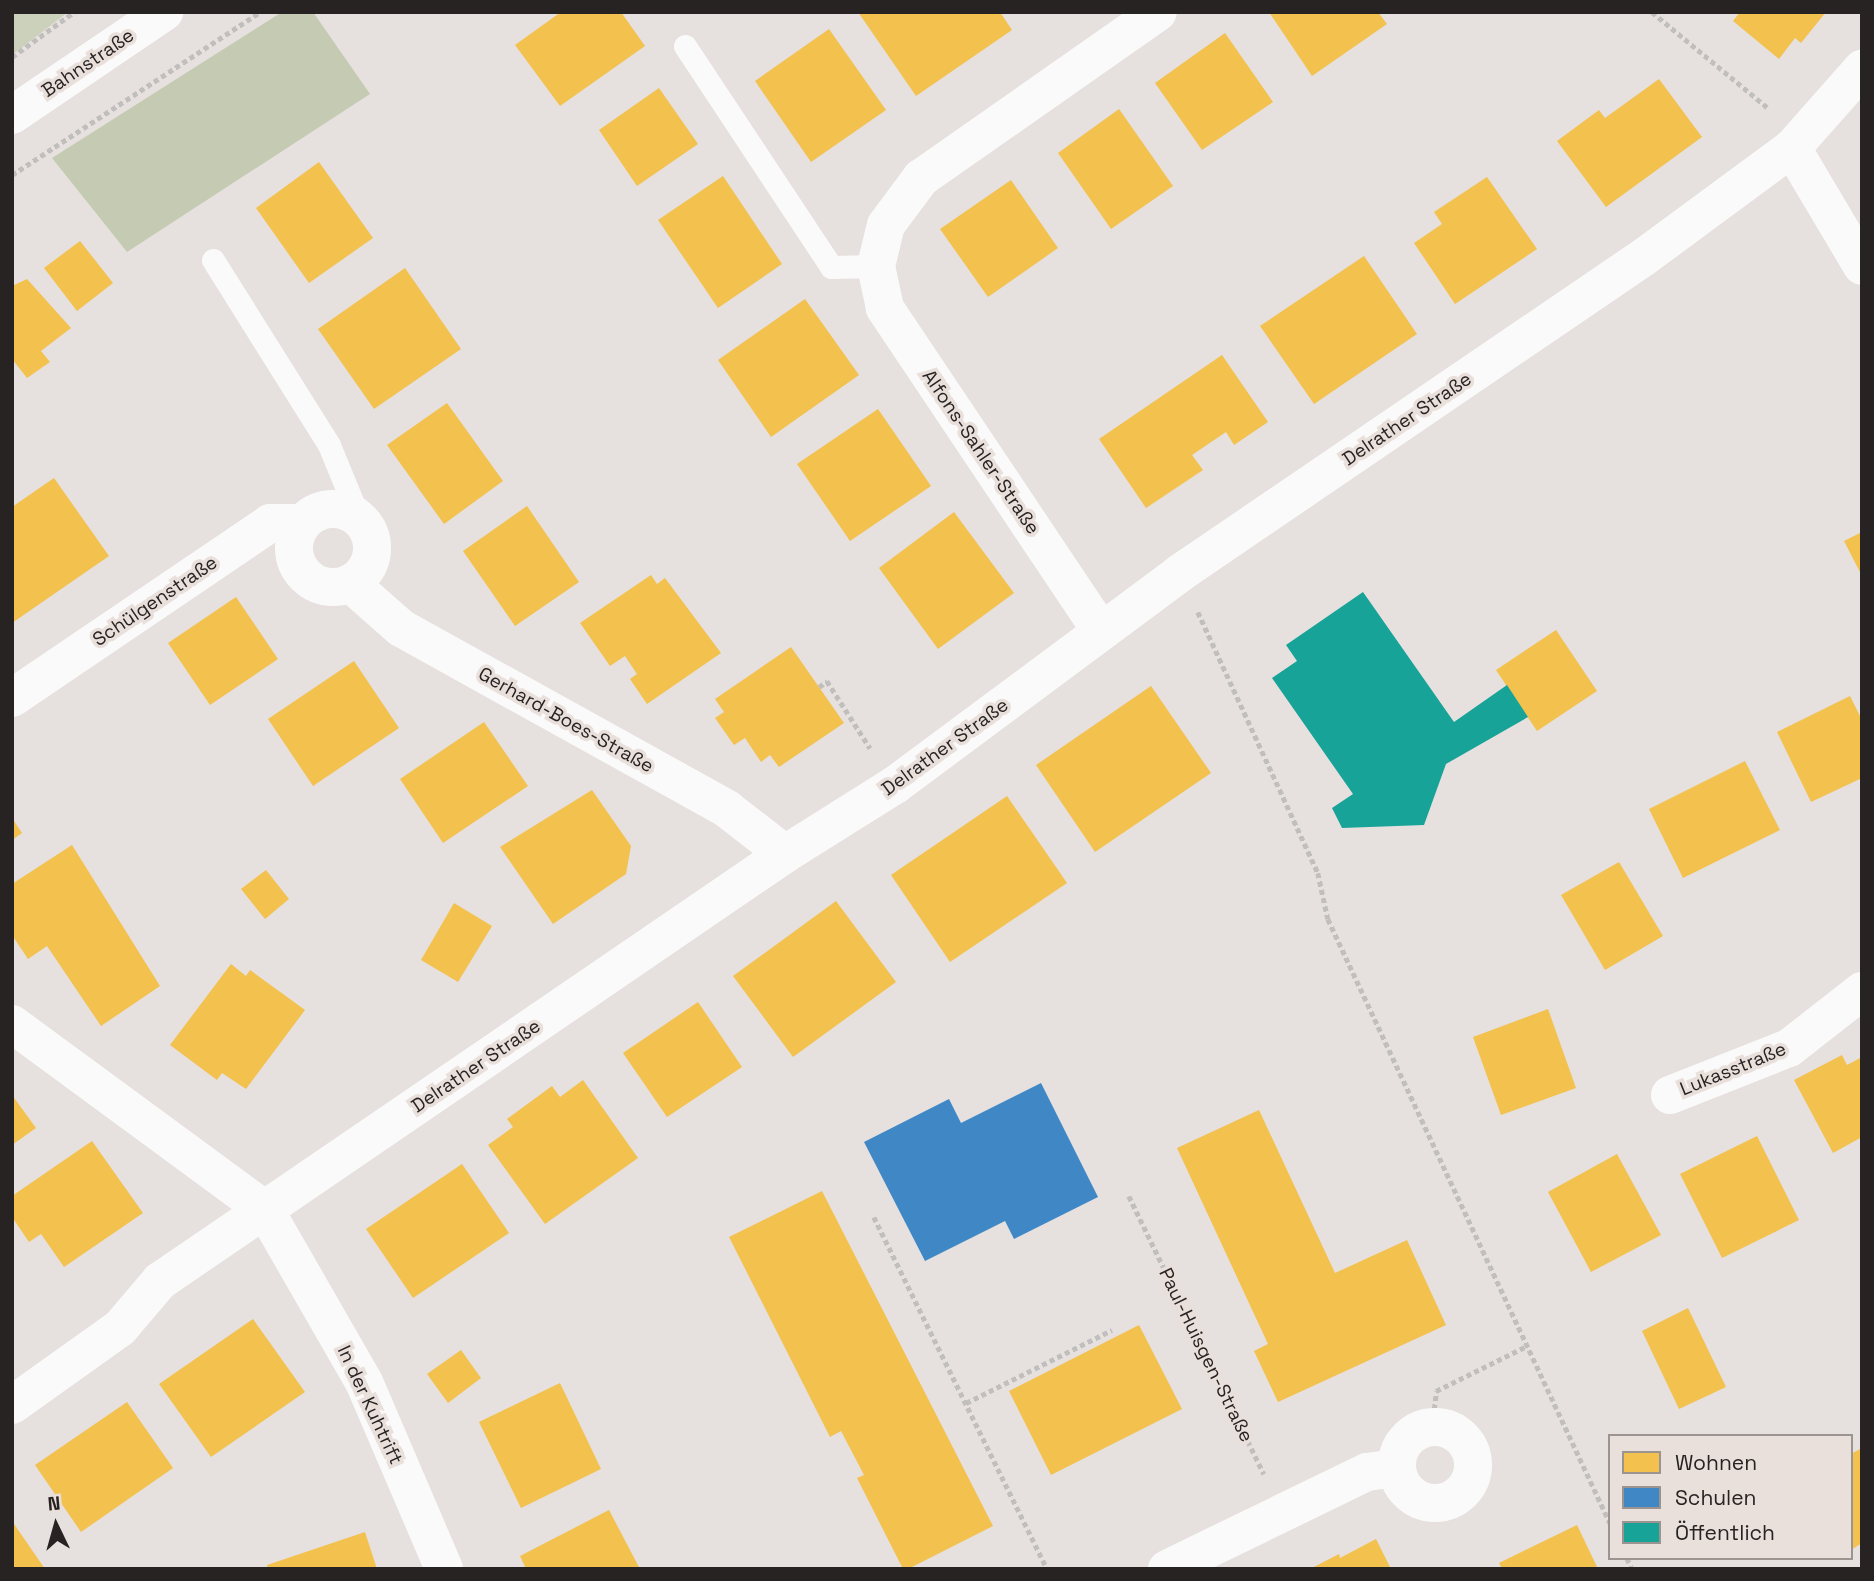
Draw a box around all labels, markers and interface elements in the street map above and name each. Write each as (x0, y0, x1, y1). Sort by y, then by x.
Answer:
street label: Bahnstraße (38, 24, 138, 102)
street label: Alfons-Sahler-Straße (917, 365, 1045, 539)
street label: Delrather Straße (1338, 367, 1476, 471)
street label: Schülgenstraße (88, 551, 222, 651)
street label: Gerhard-Boes-Straße (474, 662, 658, 778)
street label: Delrather Straße (877, 693, 1013, 801)
street label: Delrather Straße (407, 1014, 545, 1118)
street label: Lukasstraße (1677, 1037, 1789, 1101)
street label: Paul-Huisgen-Straße (1154, 1264, 1258, 1446)
street label: In der Kuhtrift (333, 1342, 407, 1468)
legend (1608, 1434, 1853, 1560)
text: Wohnen (1675, 1449, 1757, 1476)
text: Schulen (1675, 1484, 1756, 1511)
north arrow (21, 1490, 91, 1560)
text: N (47, 1491, 62, 1517)
text: Öffentlich (1675, 1519, 1775, 1546)

